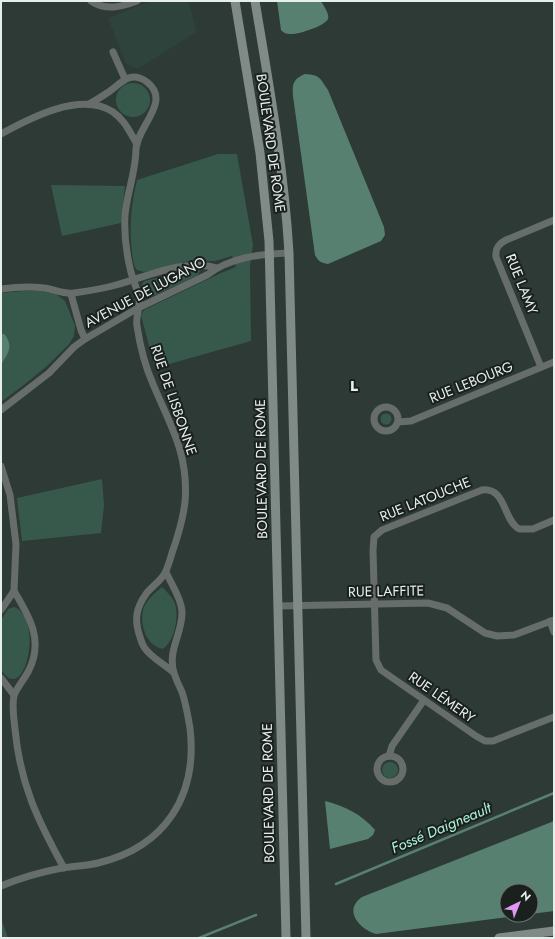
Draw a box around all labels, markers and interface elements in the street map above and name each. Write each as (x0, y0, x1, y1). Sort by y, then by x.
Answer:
street label: BOULEVARD DE ROME (251, 72, 291, 214)
street label: RUE LAMY (501, 251, 543, 317)
street label: AVENUE DE LUGANO (81, 252, 209, 332)
street label: RUE DE LISBONNE (146, 342, 202, 458)
street label: RUE LEBOURG (426, 356, 516, 408)
district label: L (350, 375, 358, 397)
street label: BOULEVARD DE ROME (250, 399, 272, 539)
street label: RUE LATOUCHE (377, 472, 473, 526)
street label: RUE LAFFITE (348, 580, 424, 602)
street label: RUE LÉMERY (405, 667, 479, 727)
street label: BOULEVARD DE ROME (257, 723, 279, 863)
water label: Fossé Daigneault (388, 796, 496, 859)
north arrow (499, 883, 539, 923)
text: N (517, 887, 534, 905)

